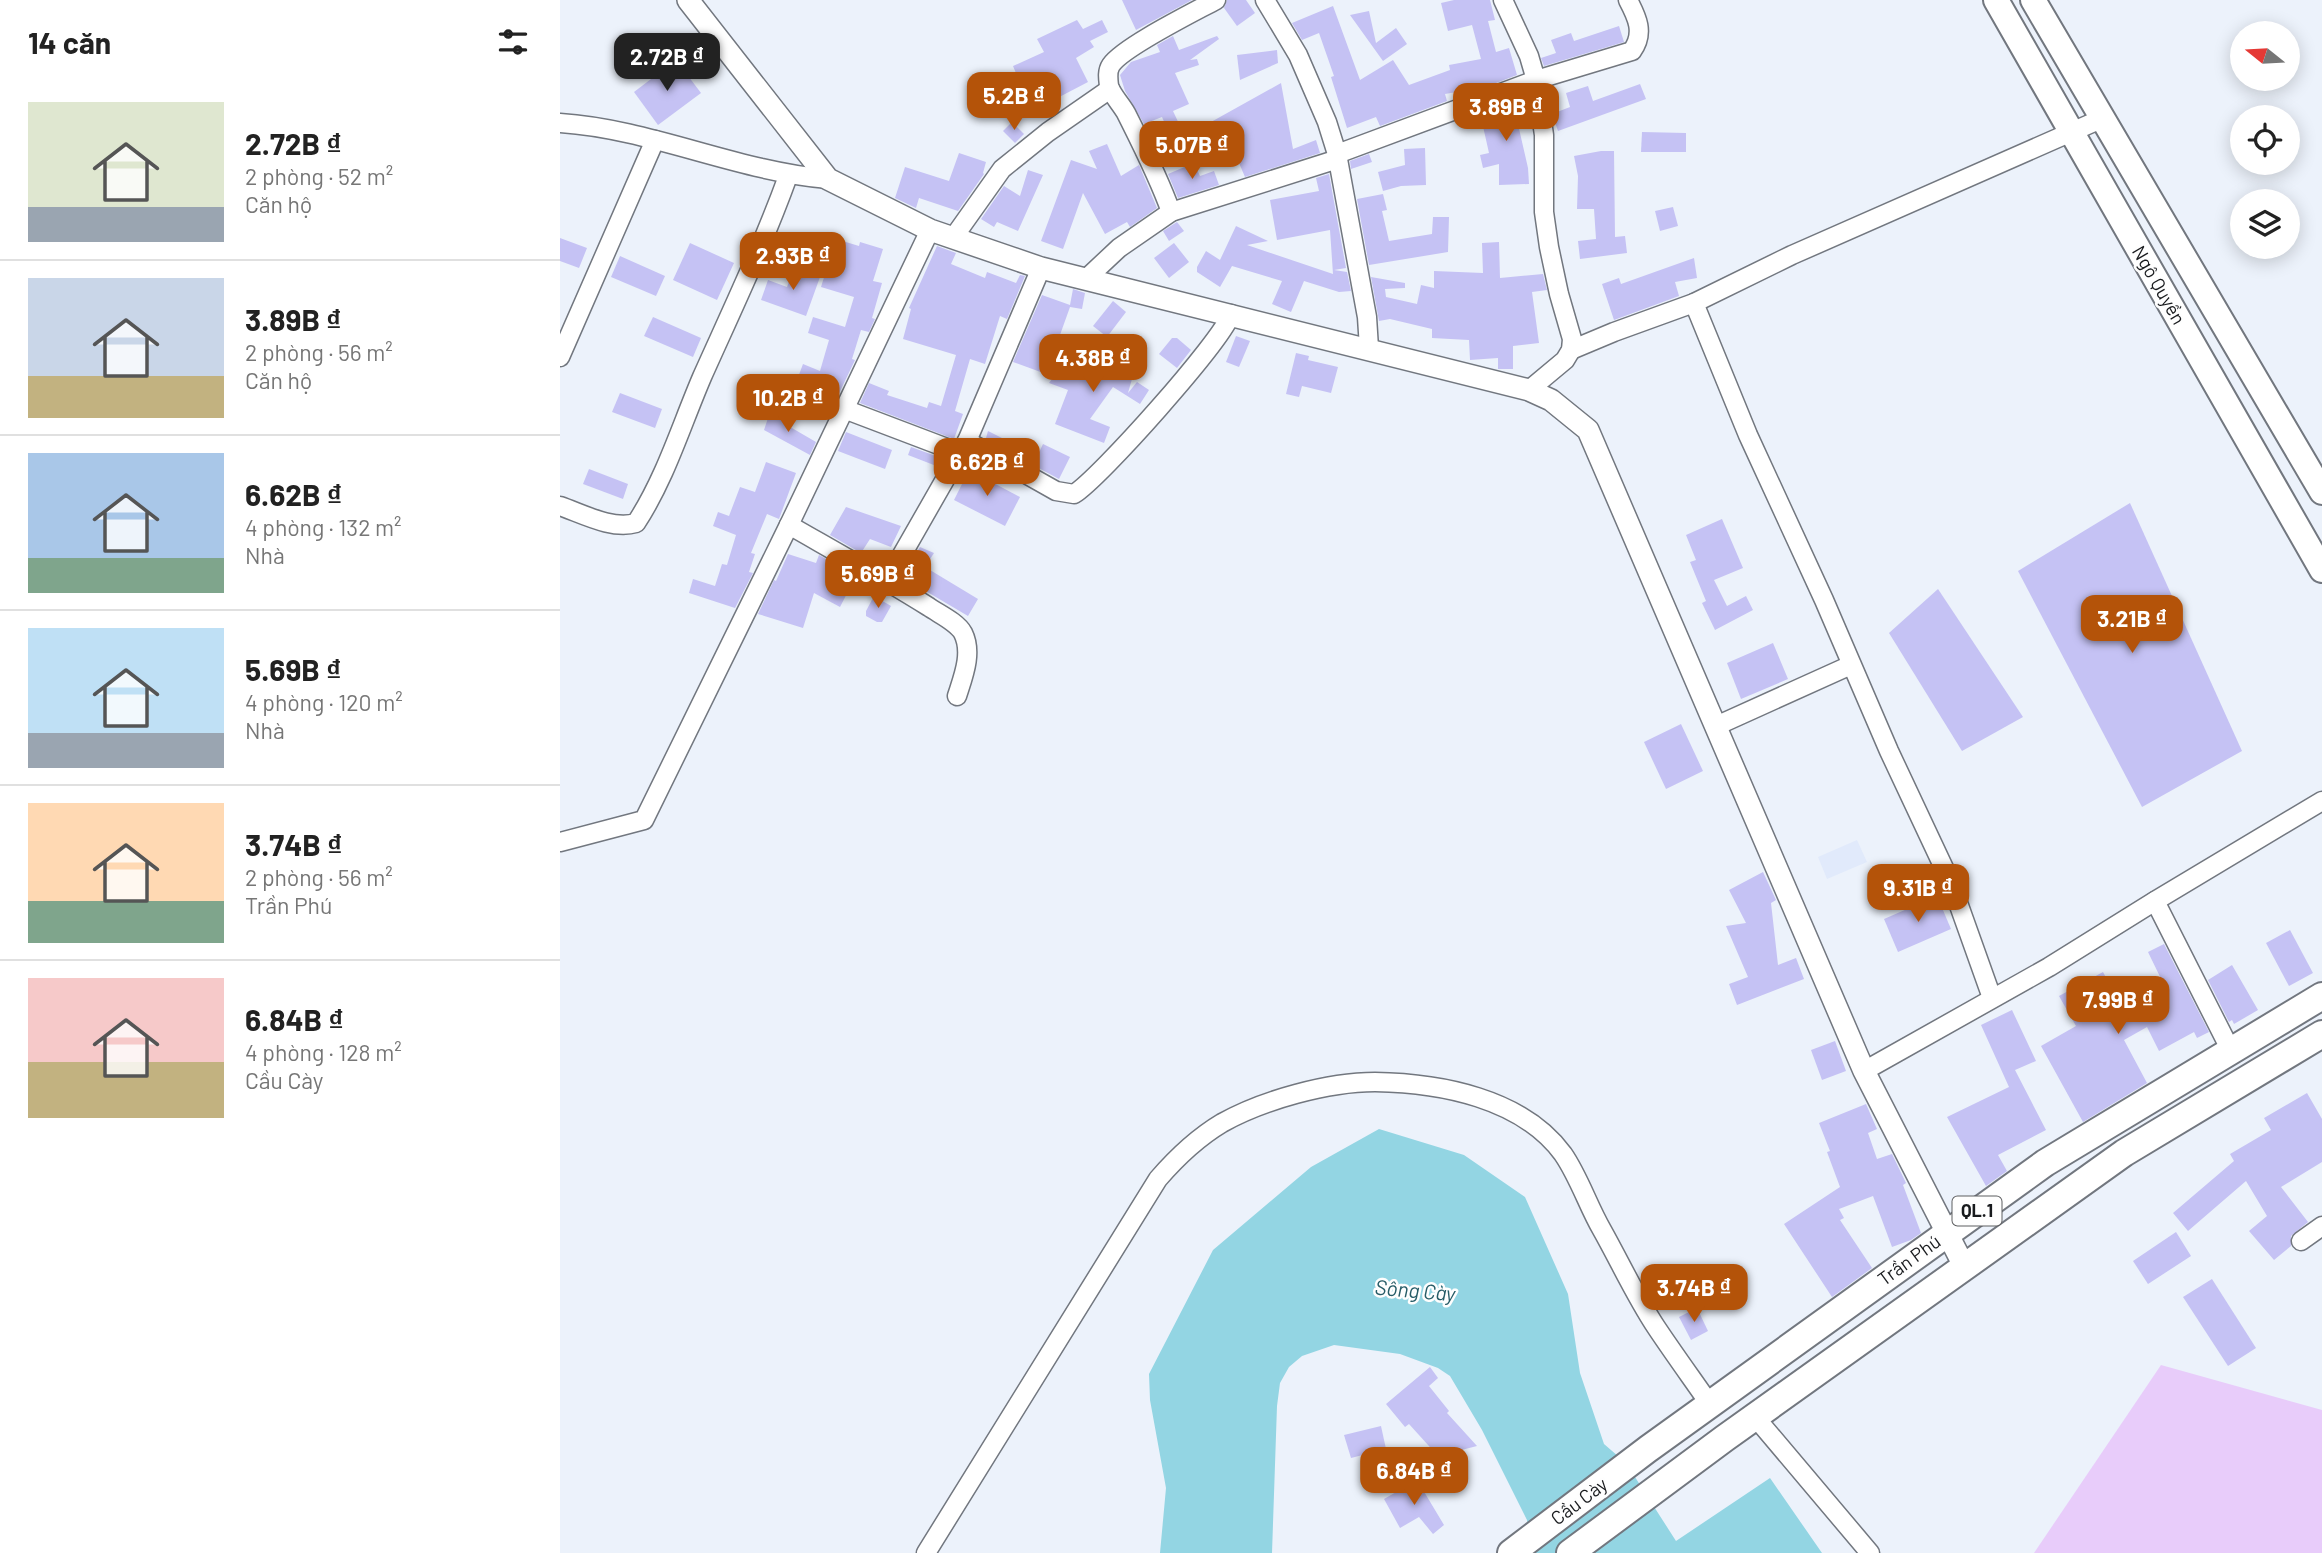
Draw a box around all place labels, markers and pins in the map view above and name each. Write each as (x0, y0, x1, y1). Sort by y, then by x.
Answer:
pin: 2.72B ₫ (602, 34, 732, 93)
pin: 5.2B ₫ (957, 72, 1071, 132)
pin: 3.89B ₫ (1441, 83, 1571, 143)
pin: 5.07B ₫ (1127, 122, 1257, 181)
pin: 2.93B ₫ (728, 232, 858, 292)
pin: 4.38B ₫ (1028, 334, 1158, 394)
pin: 10.2B ₫ (723, 374, 853, 434)
pin: 6.62B ₫ (922, 438, 1052, 498)
pin: 5.69B ₫ (813, 550, 943, 610)
pin: 3.21B ₫ (2067, 596, 2197, 655)
pin: 9.31B ₫ (1853, 864, 1983, 924)
pin: 7.99B ₫ (2053, 976, 2183, 1036)
pin: 3.74B ₫ (1629, 1264, 1759, 1324)
pin: 6.84B ₫ (1349, 1448, 1479, 1507)

